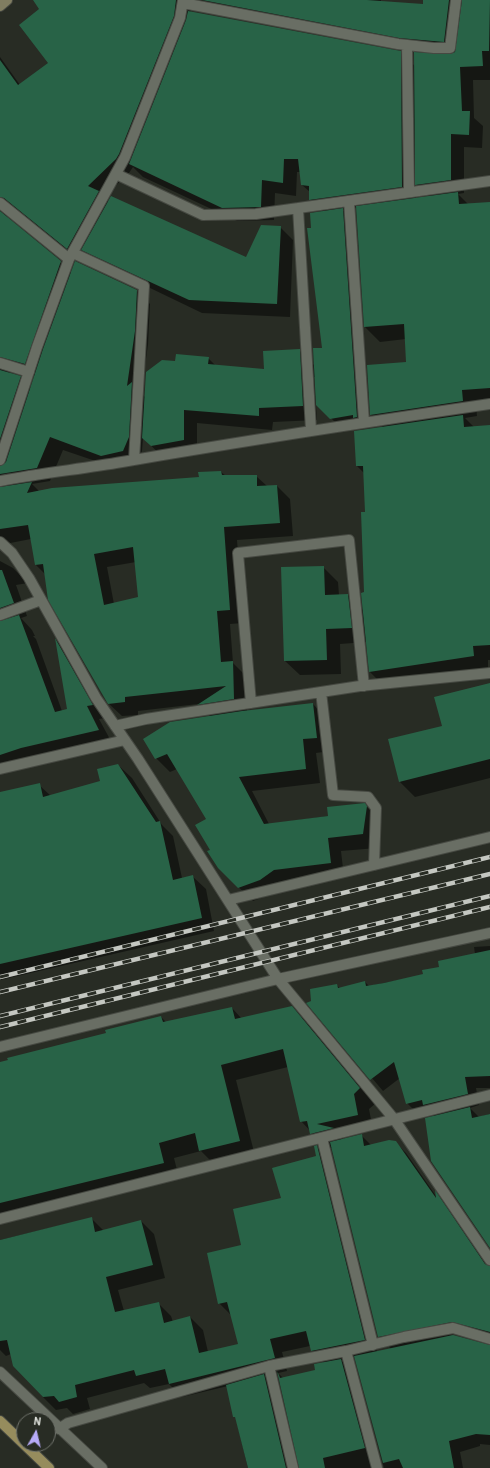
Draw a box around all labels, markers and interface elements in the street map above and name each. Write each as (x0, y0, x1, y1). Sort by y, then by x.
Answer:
north arrow (16, 1412, 56, 1452)
text: N (33, 1414, 42, 1428)

